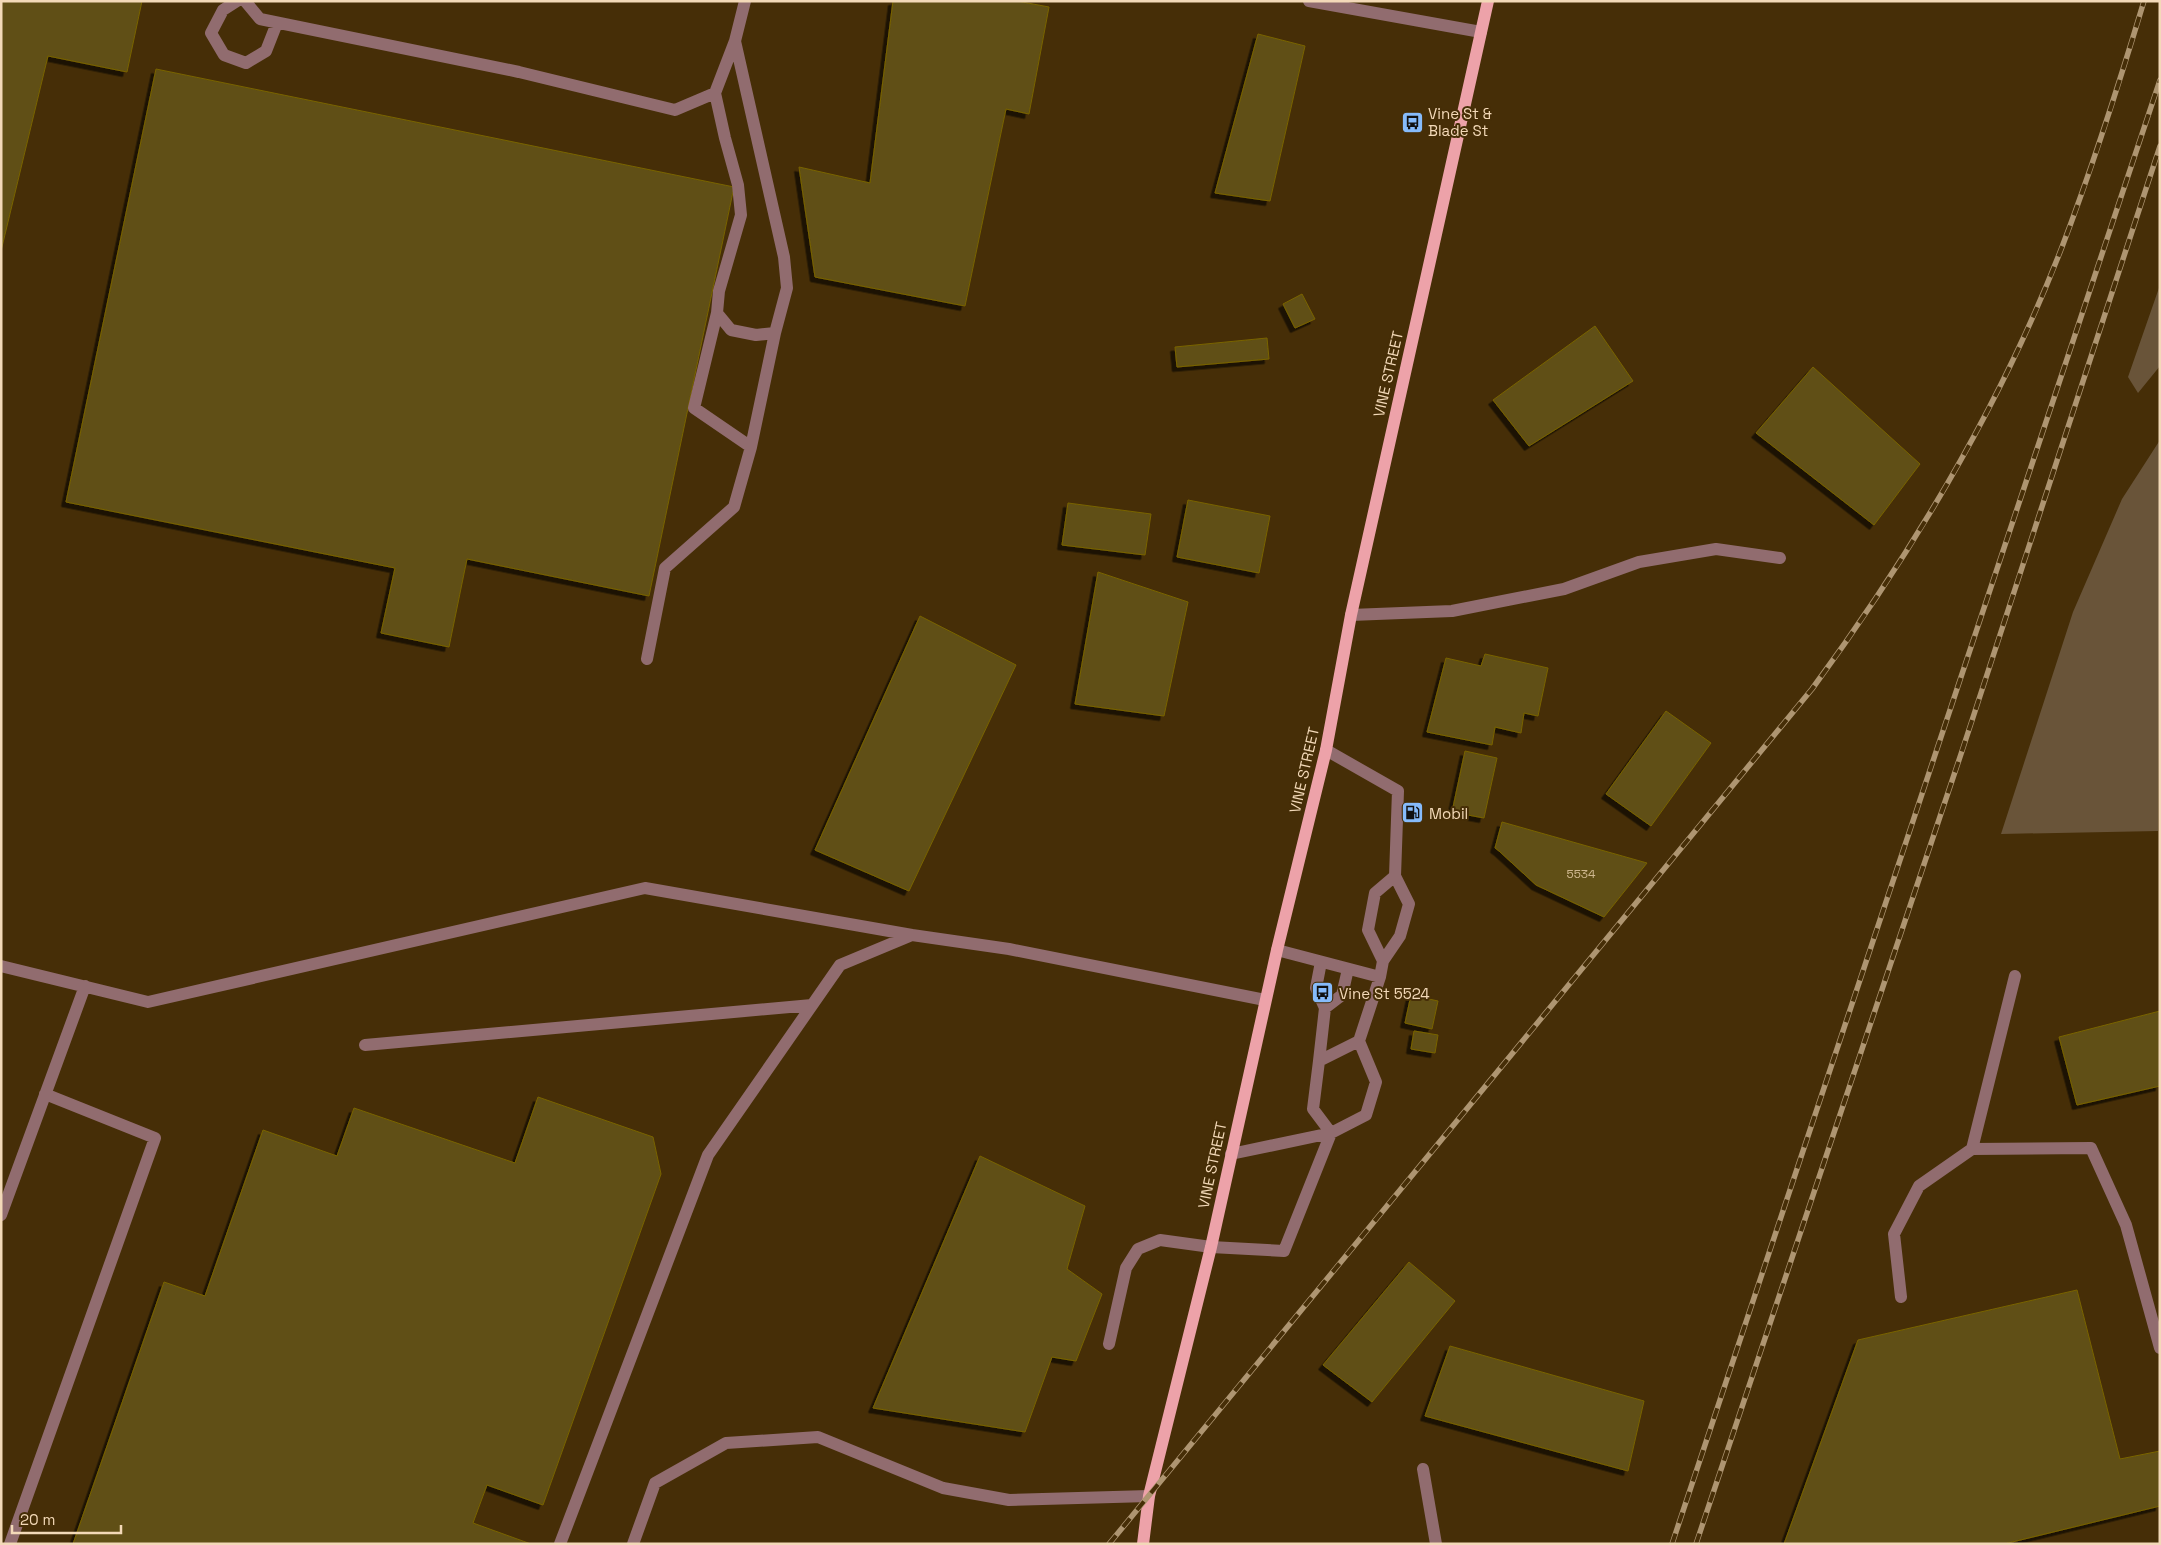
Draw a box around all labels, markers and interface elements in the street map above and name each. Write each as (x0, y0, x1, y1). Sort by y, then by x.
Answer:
place label: Vine St & Blade St (1428, 104, 1492, 140)
bus stop icon: Vine St & Blade St (1400, 110, 1424, 134)
street label: VINE STREET (1369, 329, 1407, 419)
street label: VINE STREET (1285, 725, 1323, 815)
fuel station icon: Mobil (1401, 801, 1425, 825)
place label: Mobil (1429, 804, 1468, 823)
house number: 5534 (1566, 866, 1596, 882)
bus stop icon: Vine St 5524 (1311, 981, 1335, 1005)
place label: Vine St 5524 (1339, 984, 1430, 1003)
street label: VINE STREET (1194, 1120, 1230, 1210)
scale bar (12, 1502, 121, 1534)
text: 20 m (20, 1510, 55, 1529)

